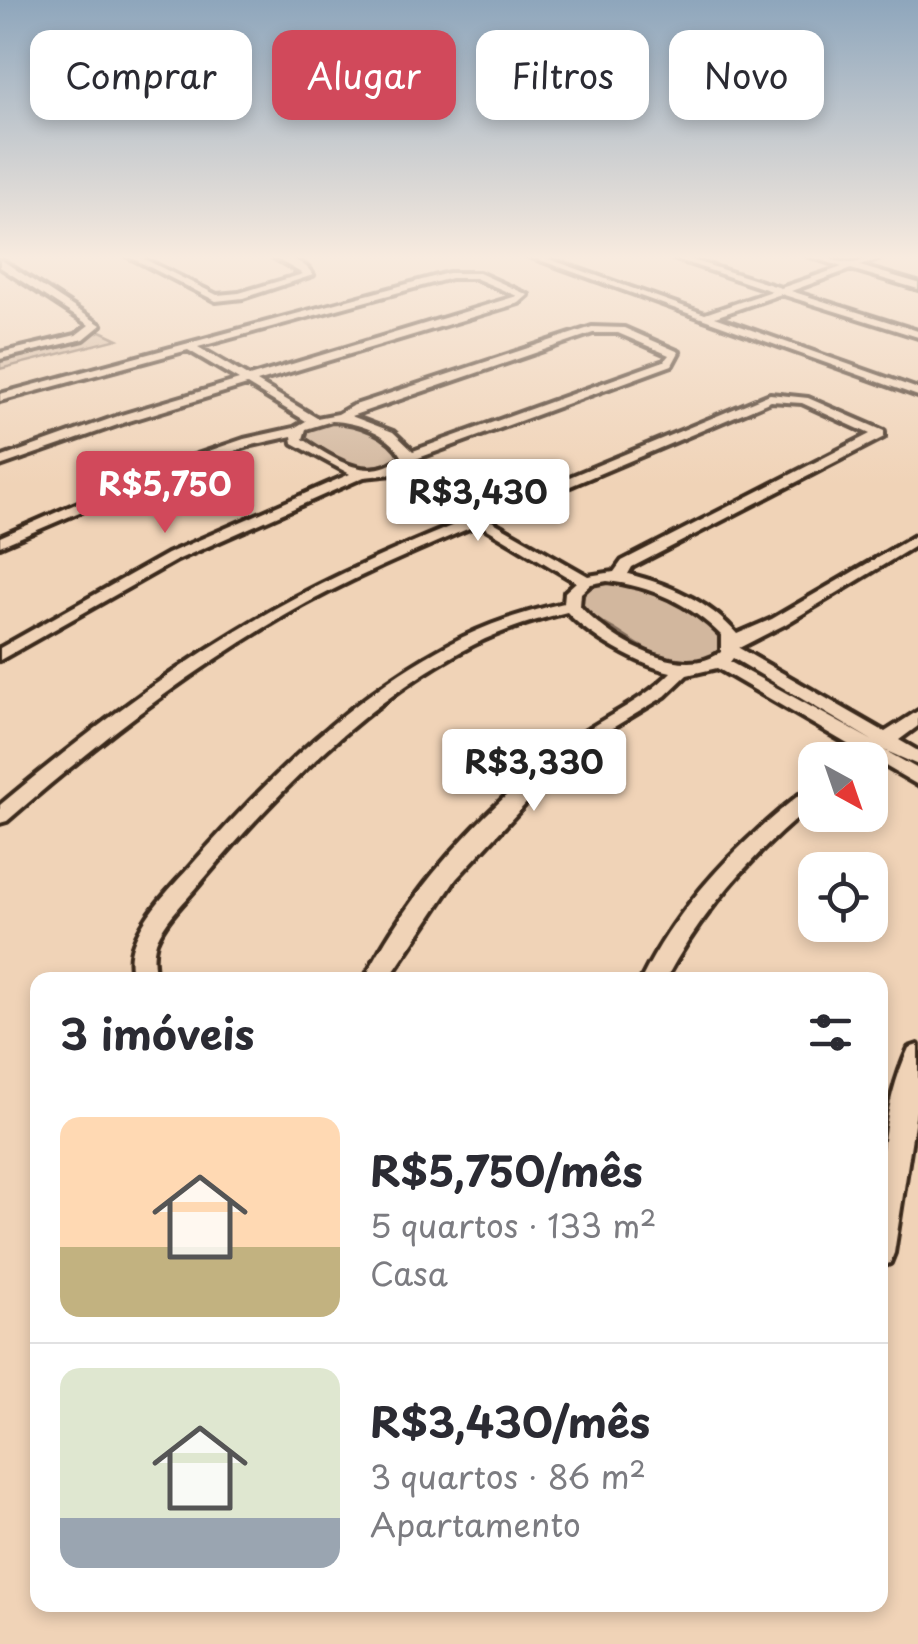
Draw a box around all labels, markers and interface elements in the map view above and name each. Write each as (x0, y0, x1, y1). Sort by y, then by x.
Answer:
chip: Comprar (30, 30, 252, 120)
chip: Alugar (272, 30, 456, 120)
chip: Filtros (476, 30, 649, 120)
chip: Novo (669, 30, 824, 120)
pin: R$5,750 (73, 451, 257, 536)
text: R$5,750 (98, 459, 232, 507)
pin: R$3,430 (386, 459, 570, 544)
text: R$3,430 (408, 467, 548, 515)
pin: R$3,330 (442, 729, 626, 814)
text: R$3,330 (464, 737, 604, 785)
north arrow (798, 742, 888, 832)
map controls (798, 742, 888, 942)
button: locate (798, 852, 888, 942)
text: 3 imóveis (60, 1001, 254, 1064)
icon: filters (803, 1005, 858, 1060)
text: R$5,750/mês (370, 1138, 643, 1201)
icon: home (140, 1157, 260, 1277)
text: 5 quartos · 133 m² (370, 1201, 657, 1249)
text: Casa (370, 1249, 448, 1297)
text: R$3,430/mês (370, 1389, 650, 1452)
icon: home (140, 1408, 260, 1528)
text: 3 quartos · 86 m² (370, 1452, 646, 1500)
text: Apartamento (370, 1500, 581, 1548)

